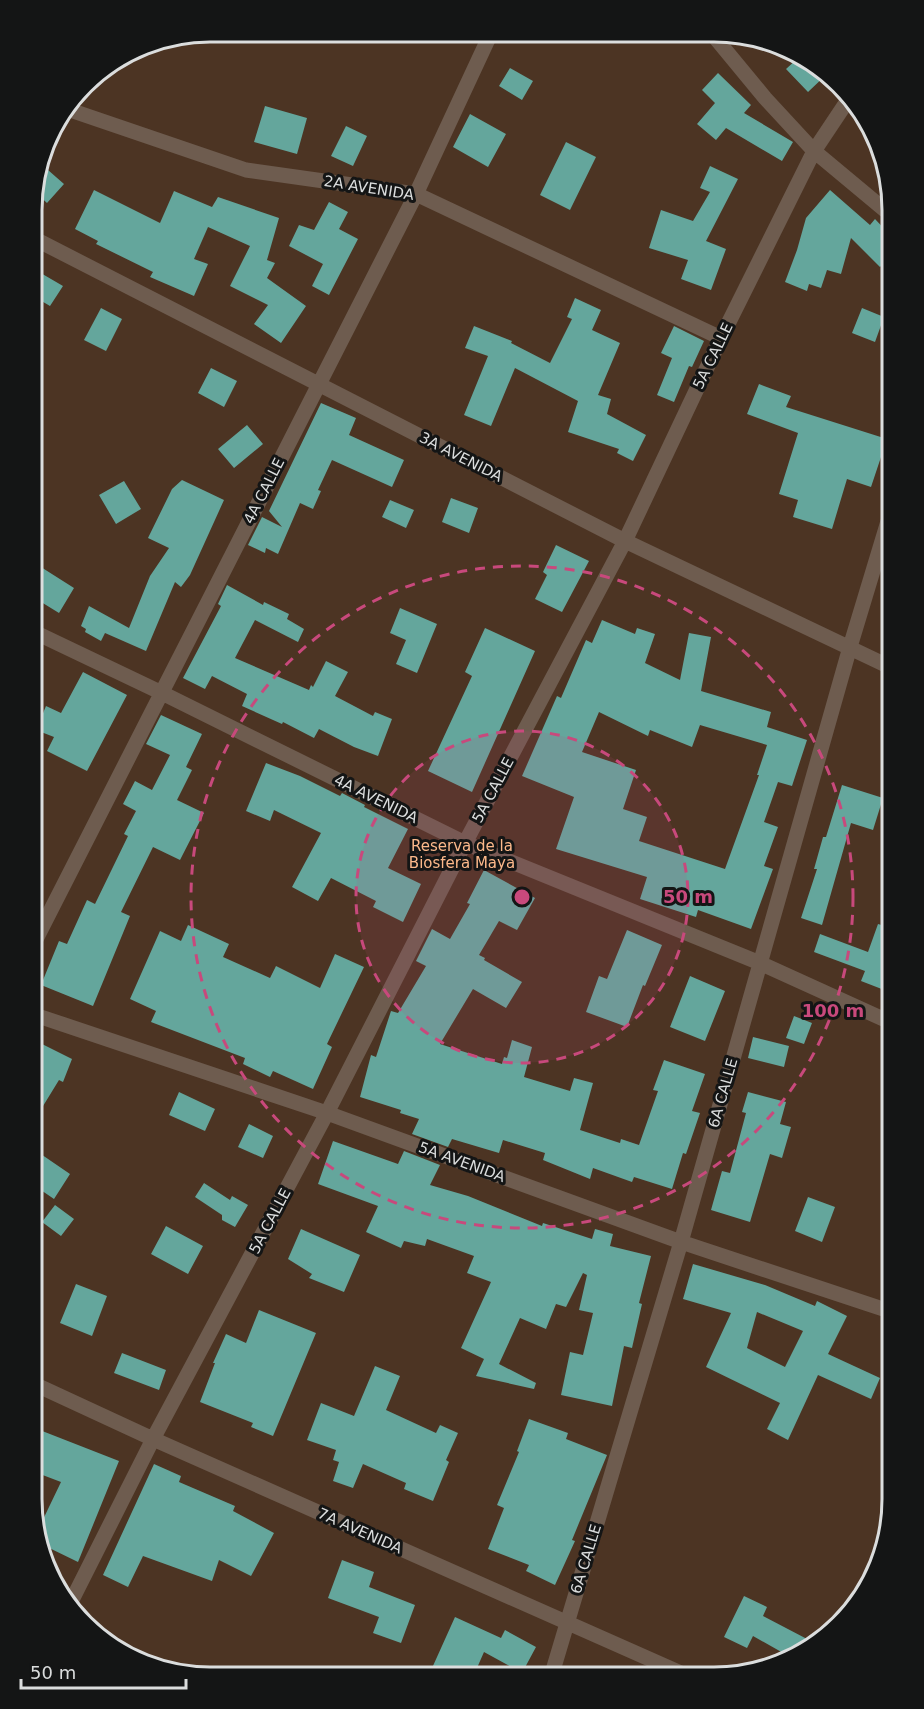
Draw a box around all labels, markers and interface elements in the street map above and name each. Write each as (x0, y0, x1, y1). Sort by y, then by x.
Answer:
street label: 2A AVENIDA (323, 172, 416, 204)
street label: 5A CALLE (689, 320, 737, 392)
street label: 3A AVENIDA (416, 428, 506, 486)
street label: 4A CALLE (240, 455, 288, 527)
street label: 5A CALLE (468, 754, 518, 826)
street label: 4A AVENIDA (331, 771, 421, 827)
park label: Reserva de la Biosfera Maya (409, 837, 515, 872)
text: 50 m (663, 886, 713, 907)
centre of rings (512, 887, 532, 907)
text: 100 m (802, 1000, 864, 1021)
street label: 6A CALLE (704, 1056, 742, 1130)
street label: 5A AVENIDA (416, 1138, 508, 1186)
street label: 5A CALLE (245, 1185, 295, 1257)
street label: 7A AVENIDA (315, 1504, 406, 1558)
street label: 6A CALLE (567, 1522, 605, 1596)
scale bar (21, 1652, 186, 1690)
text: 50 m (30, 1662, 76, 1683)

